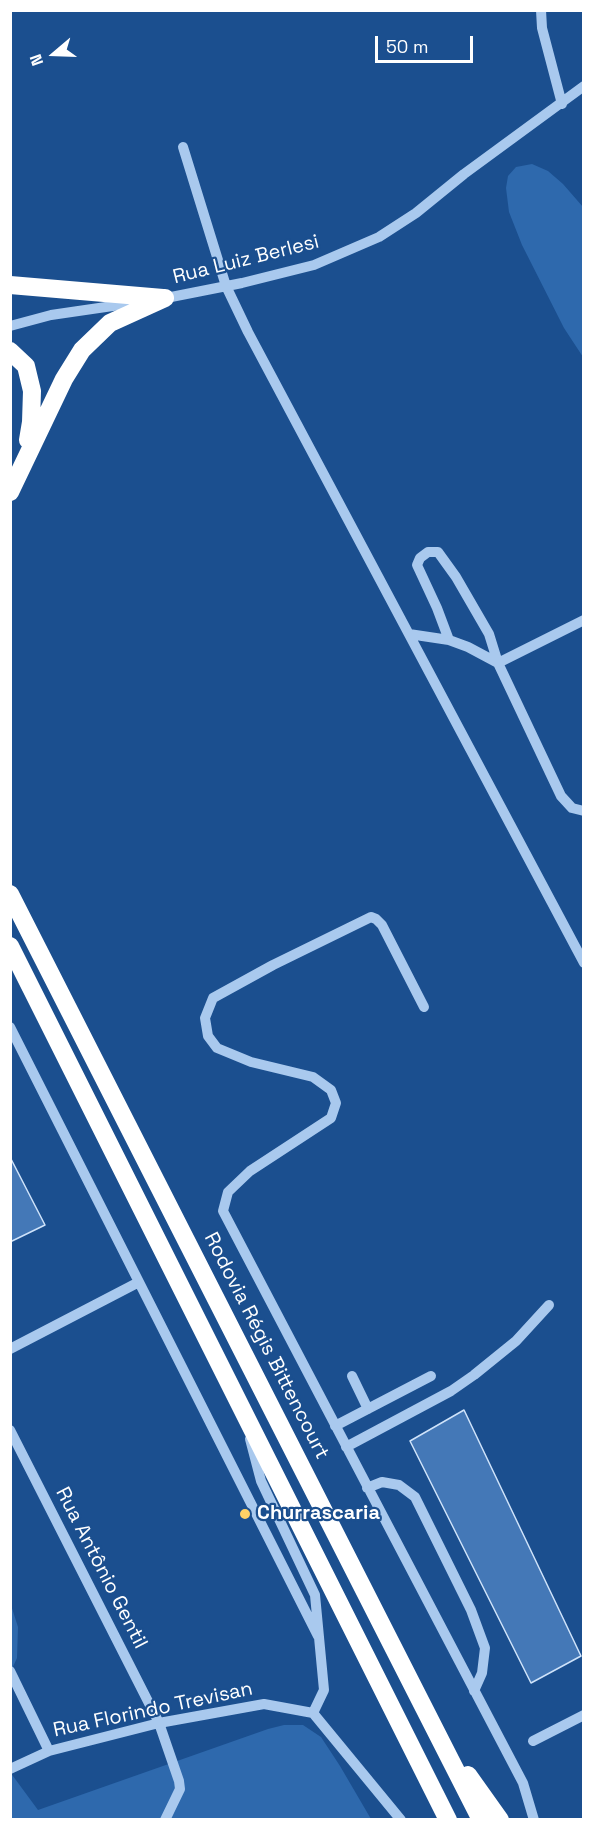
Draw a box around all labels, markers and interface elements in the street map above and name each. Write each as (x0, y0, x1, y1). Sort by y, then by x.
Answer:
north arrow (24, 24, 84, 84)
scale bar (378, 24, 476, 62)
text: 50 m (386, 35, 428, 58)
text: N (25, 52, 48, 69)
street label: Rua Luiz Berlesi (170, 230, 322, 290)
street label: Rodovia Régis Bittencourt (198, 1229, 334, 1463)
street label: Rua Antônio Gentil (50, 1483, 152, 1653)
place label: Churrascaria (257, 1502, 380, 1526)
marker: Churrascaria (238, 1507, 252, 1521)
street label: Rua Florindo Trevisan (51, 1677, 255, 1743)

